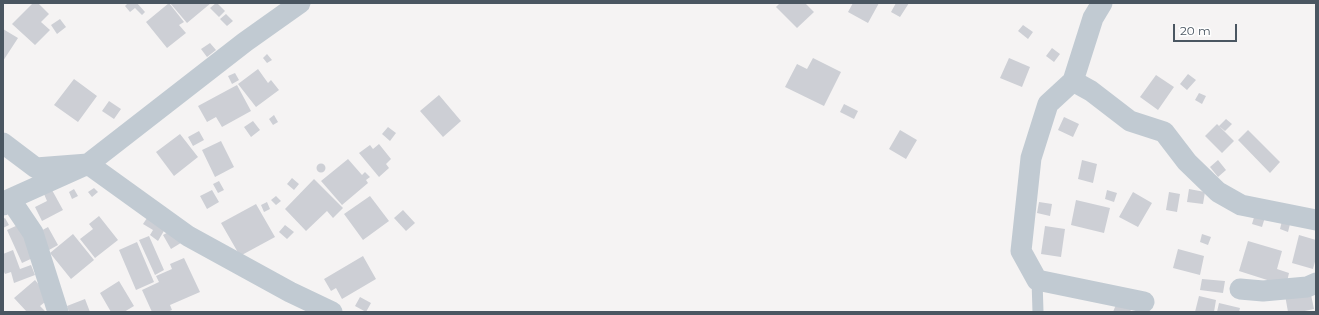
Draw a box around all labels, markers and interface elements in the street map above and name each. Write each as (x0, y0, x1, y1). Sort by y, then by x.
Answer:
scale bar (1175, 16, 1239, 42)
text: 20 m (1180, 23, 1211, 38)

